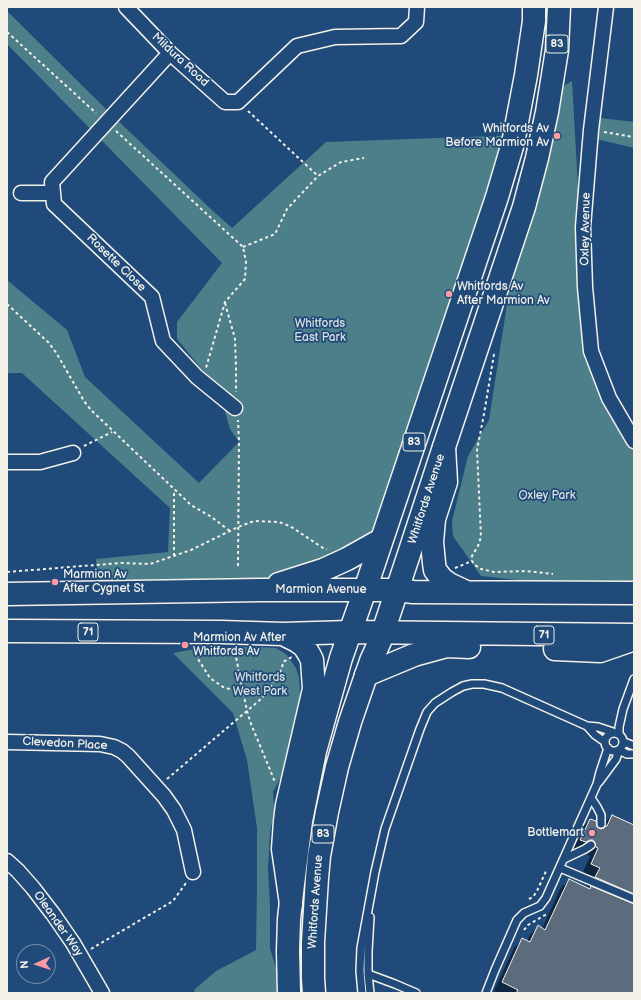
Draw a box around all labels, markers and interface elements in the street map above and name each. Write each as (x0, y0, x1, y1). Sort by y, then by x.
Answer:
street label: Mildura Road (149, 30, 211, 90)
road number: 83 (546, 35, 568, 53)
place label: Whitfords Av Before Marmion Av (445, 122, 549, 150)
marker: Whitfords Av Before Marmion Av (552, 131, 562, 141)
street label: Oxley Avenue (578, 192, 594, 266)
street label: Rosette Close (83, 231, 149, 295)
place label: Whitfords Av After Marmion Av (457, 280, 550, 308)
marker: Whitfords Av After Marmion Av (444, 289, 454, 299)
park label: Whitfords East Park (294, 317, 346, 345)
road number: 83 (403, 433, 425, 451)
street label: Whitfords Avenue (406, 452, 448, 546)
park label: Oxley Park (518, 489, 576, 503)
place label: Marmion Av After Cygnet St (63, 568, 144, 596)
marker: Marmion Av After Cygnet St (50, 577, 60, 587)
street label: Marmion Avenue (275, 583, 367, 597)
road number: 71 (78, 623, 98, 641)
road number: 71 (534, 626, 554, 644)
place label: Marmion Av After Whitfords Av (193, 631, 286, 659)
marker: Marmion Av After Whitfords Av (180, 640, 190, 650)
park label: Whitfords West Park (233, 671, 287, 699)
street label: Clevedon Place (22, 735, 108, 753)
road number: 83 (312, 825, 334, 843)
place label: Bottlemart (527, 826, 584, 840)
marker: Bottlemart (587, 828, 597, 838)
street label: Whitfords Avenue (306, 855, 326, 949)
street label: Oleander Way (30, 889, 86, 959)
north arrow (16, 944, 56, 984)
text: N (18, 960, 31, 969)

